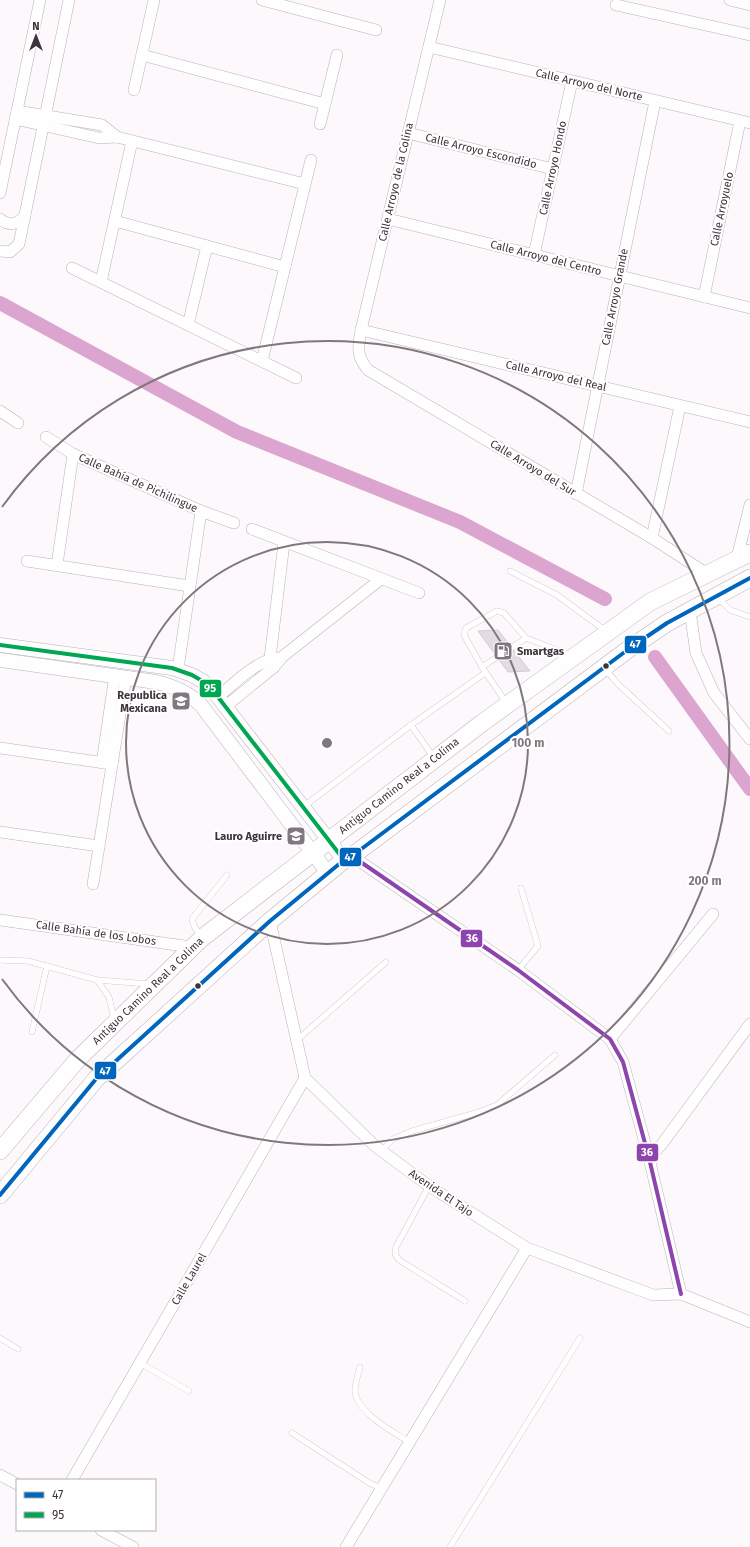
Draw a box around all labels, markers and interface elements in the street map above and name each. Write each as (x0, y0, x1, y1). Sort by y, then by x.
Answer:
north arrow (16, 16, 56, 56)
text: N (32, 20, 40, 33)
street label: Calle Arroyo del Norte (534, 66, 644, 104)
street label: Calle Arroyo Hondo (537, 120, 569, 216)
street label: Calle Arroyo de la Colina (376, 121, 416, 243)
street label: Calle Arroyo Escondido (424, 131, 538, 171)
street label: Calle Arroyuelo (708, 171, 736, 247)
street label: Calle Arroyo del Centro (489, 238, 603, 278)
street label: Calle Arroyo Grande (599, 247, 631, 347)
street label: Calle Arroyo del Real (504, 358, 608, 394)
street label: Calle Arroyo del Sur (488, 437, 579, 499)
street label: Calle Bahía de Pichilingue (76, 451, 200, 515)
line badge: 47 (624, 635, 647, 654)
text: 47 (629, 638, 641, 651)
fuel station icon: Smartgas (492, 640, 514, 662)
place label: Smartgas (517, 645, 565, 658)
unlabelled marker (601, 661, 611, 671)
line badge: 95 (199, 679, 222, 698)
text: 95 (204, 682, 216, 695)
place label: Republica Mexicana (117, 689, 167, 715)
school or university icon: Republica Mexicana (170, 690, 192, 712)
street label: Antiguo Camino Real a Colima (336, 735, 462, 837)
centre of rings (320, 736, 334, 750)
text: 100 m (512, 736, 544, 750)
school or university icon: Lauro Aguirre (285, 825, 307, 847)
place label: Lauro Aguirre (215, 830, 282, 843)
line badge: 47 (339, 847, 362, 867)
text: 47 (344, 851, 356, 864)
text: 200 m (688, 874, 722, 888)
street label: Calle Bahía de los Lobos (35, 918, 157, 948)
line badge: 36 (460, 929, 483, 948)
text: 36 (465, 932, 478, 945)
street label: Antiguo Camino Real a Colima (90, 935, 206, 1047)
unlabelled marker (193, 981, 203, 991)
line badge: 47 (94, 1061, 117, 1080)
text: 47 (99, 1065, 111, 1078)
line badge: 36 (636, 1143, 659, 1162)
text: 36 (640, 1146, 653, 1159)
street label: Avenida El Tajo (406, 1167, 476, 1219)
street label: Calle Laurel (169, 1251, 209, 1307)
legend (16, 1479, 156, 1531)
text: 47 (52, 1488, 63, 1502)
text: 95 (52, 1508, 64, 1522)

